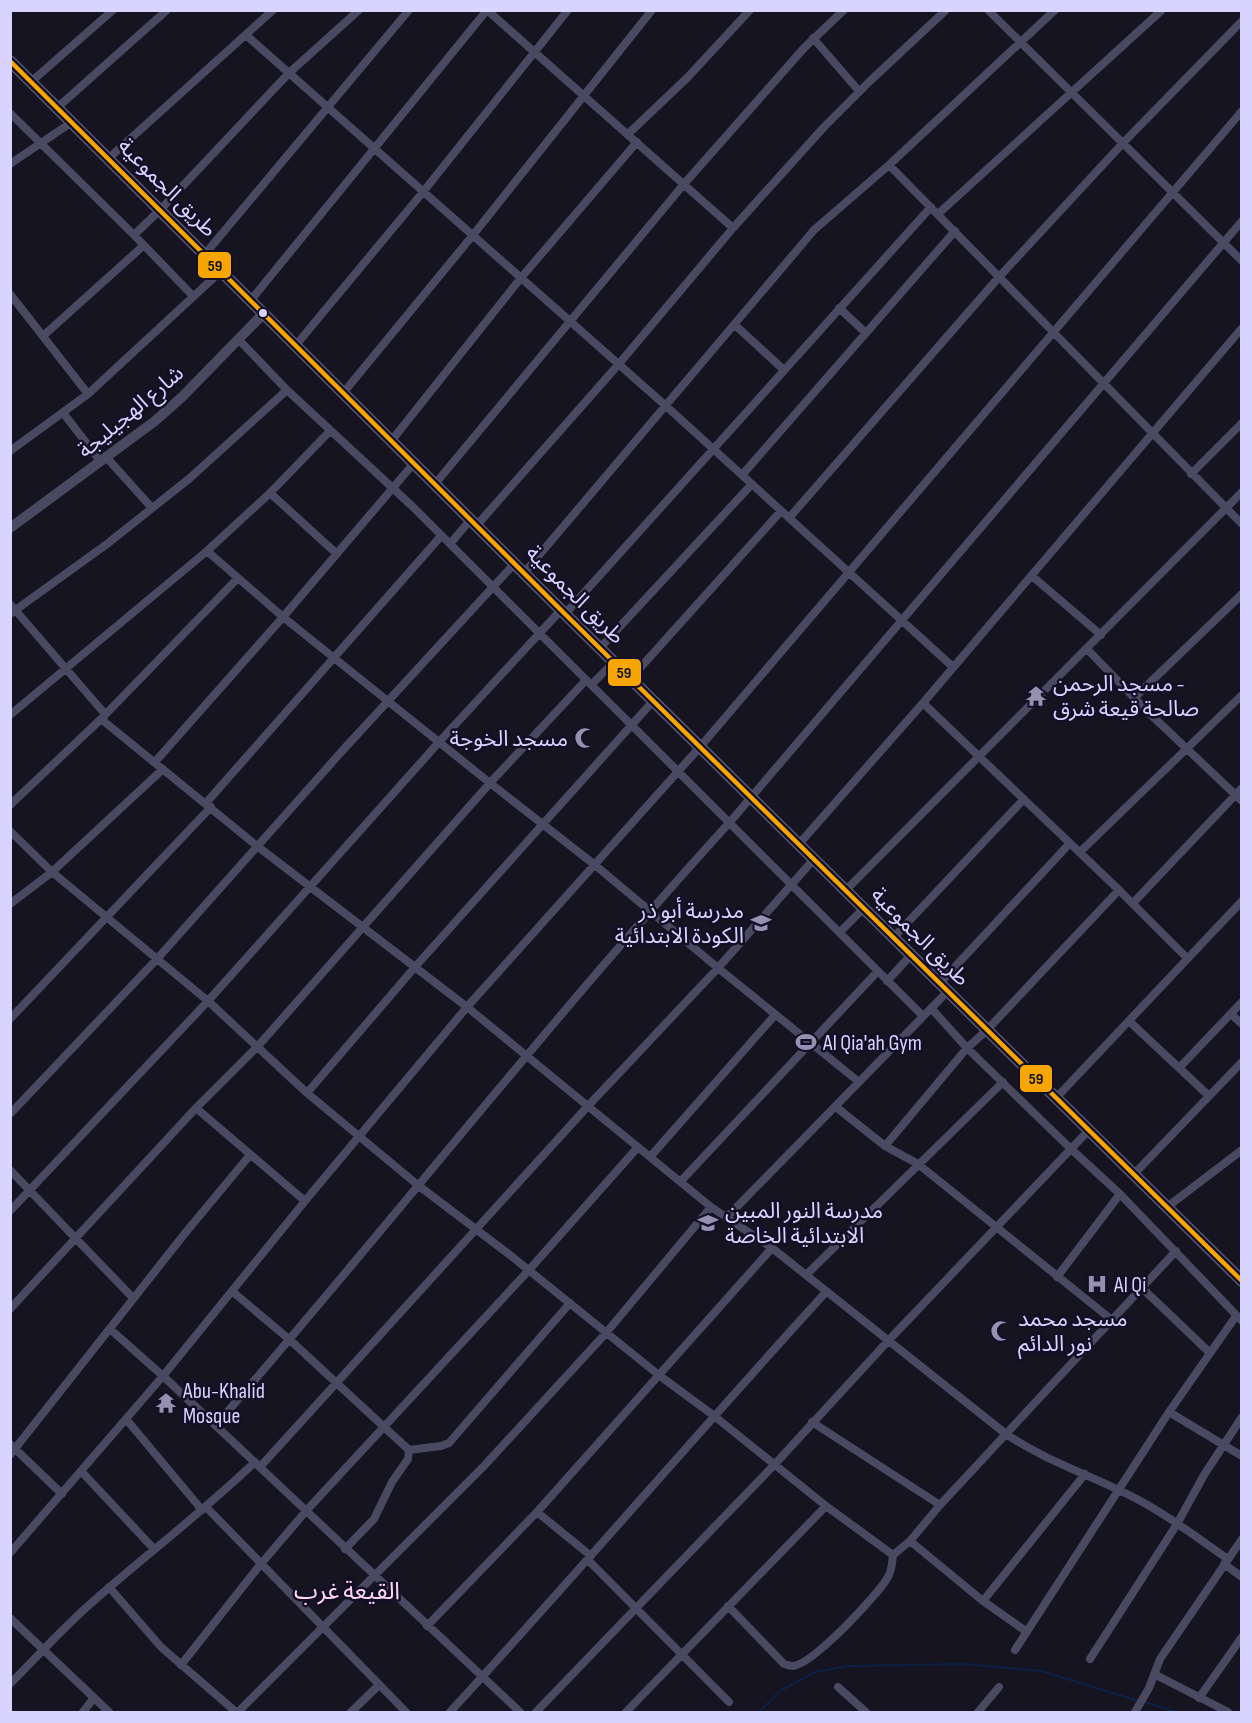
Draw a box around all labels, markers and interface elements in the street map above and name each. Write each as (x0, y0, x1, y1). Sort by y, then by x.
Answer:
street label: طريق الجموعية (112, 133, 222, 243)
line badge: 59 (197, 251, 232, 279)
text: 59 (208, 257, 222, 276)
unlabelled marker (257, 307, 269, 319)
street label: شارع الهجيليجة (72, 360, 191, 466)
street label: طريق الجموعية (520, 540, 630, 650)
line badge: 59 (607, 658, 642, 687)
text: 59 (617, 664, 631, 683)
place label: مسجد الرحمن - صالحة قيعة شرق (1053, 671, 1199, 723)
temple icon: مسجد الرحمن - صالحة قيعة شرق (1024, 684, 1048, 708)
place label: مسجد الخوجة (450, 726, 568, 753)
mosque icon: مسجد الخوجة (573, 726, 597, 750)
street label: طريق الجموعية (865, 882, 975, 992)
place label: مدرسة أبو ذر الكودة الابتدائية (615, 897, 744, 950)
school or university icon: مدرسة أبو ذر الكودة الابتدائية (749, 911, 773, 935)
sports icon: Al Qia'ah Gym (794, 1030, 818, 1054)
place label: Al Qia'ah Gym (822, 1030, 922, 1057)
line badge: 59 (1019, 1064, 1053, 1093)
text: 59 (1029, 1070, 1043, 1089)
place label: مدرسة النور المبين الابتدائية الخاصة (725, 1198, 883, 1250)
school or university icon: مدرسة النور المبين الابتدائية الخاصة (696, 1211, 720, 1235)
hospital icon: Al Qi (1085, 1272, 1109, 1296)
place label: Al Qi (1113, 1272, 1146, 1299)
place label: مسجد محمد نور الدائم (1018, 1306, 1127, 1360)
mosque icon: مسجد محمد نور الدائم (989, 1319, 1013, 1343)
place label: Abu-Khalid Mosque (182, 1378, 265, 1430)
temple icon: Abu-Khalid Mosque (154, 1391, 178, 1415)
district label: القيعة غرب (294, 1577, 400, 1606)

